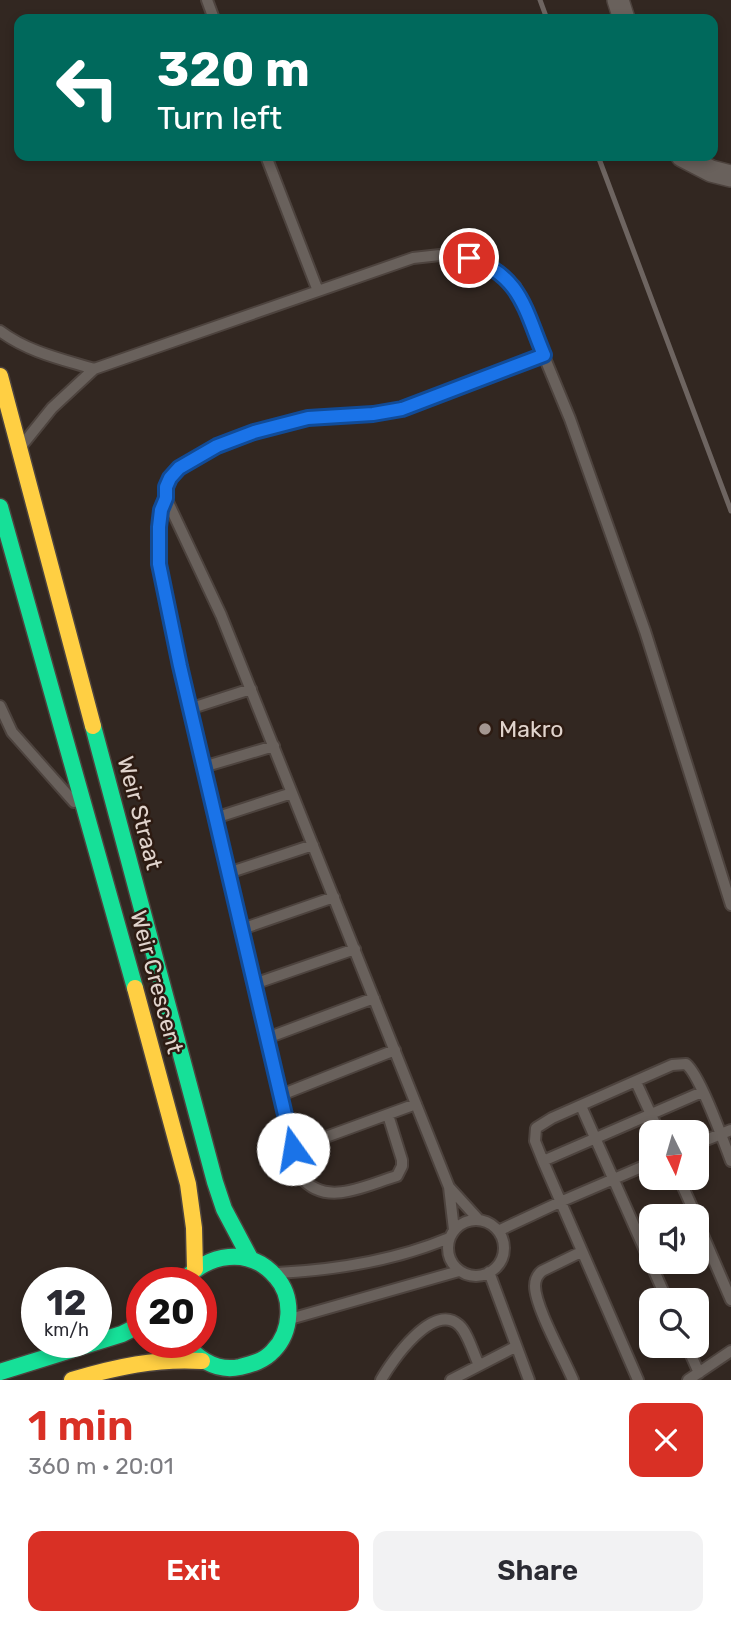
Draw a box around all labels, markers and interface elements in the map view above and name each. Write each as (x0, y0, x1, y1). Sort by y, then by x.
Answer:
text: 320 m (157, 40, 310, 98)
icon: left (42, 42, 133, 133)
text: Turn left (157, 99, 282, 137)
pin (439, 228, 499, 288)
icon: arrive (450, 239, 488, 277)
place label: Makro (499, 715, 564, 743)
marker: Makro (477, 721, 493, 737)
street label: Weir Straat (111, 753, 169, 873)
street label: Weir Crescent (124, 907, 190, 1057)
position arrow (256, 1112, 330, 1186)
north arrow (639, 1120, 709, 1190)
map controls (639, 1120, 709, 1358)
button: sound (639, 1204, 709, 1274)
speed limit sign: 20 (126, 1267, 217, 1358)
text: 12 (46, 1282, 87, 1324)
button: search (639, 1288, 709, 1358)
text: km/h (44, 1319, 89, 1341)
text: 1 min (28, 1401, 134, 1451)
button: close (629, 1403, 703, 1477)
text: 360 m · 20:01 (28, 1452, 174, 1480)
button: Exit (28, 1531, 359, 1611)
button: Share (373, 1531, 703, 1611)

